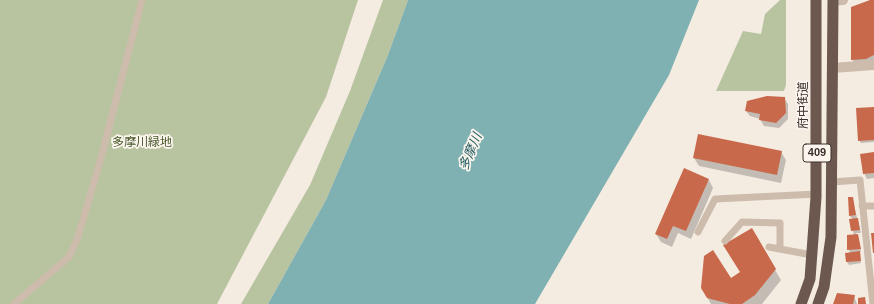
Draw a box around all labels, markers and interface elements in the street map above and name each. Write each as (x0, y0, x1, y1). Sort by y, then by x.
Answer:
street label: 府中街道 (797, 81, 811, 129)
water label: 多摩川 (456, 131, 486, 173)
park label: 多摩川緑地 (112, 136, 172, 150)
road number: 409 (803, 144, 831, 162)

